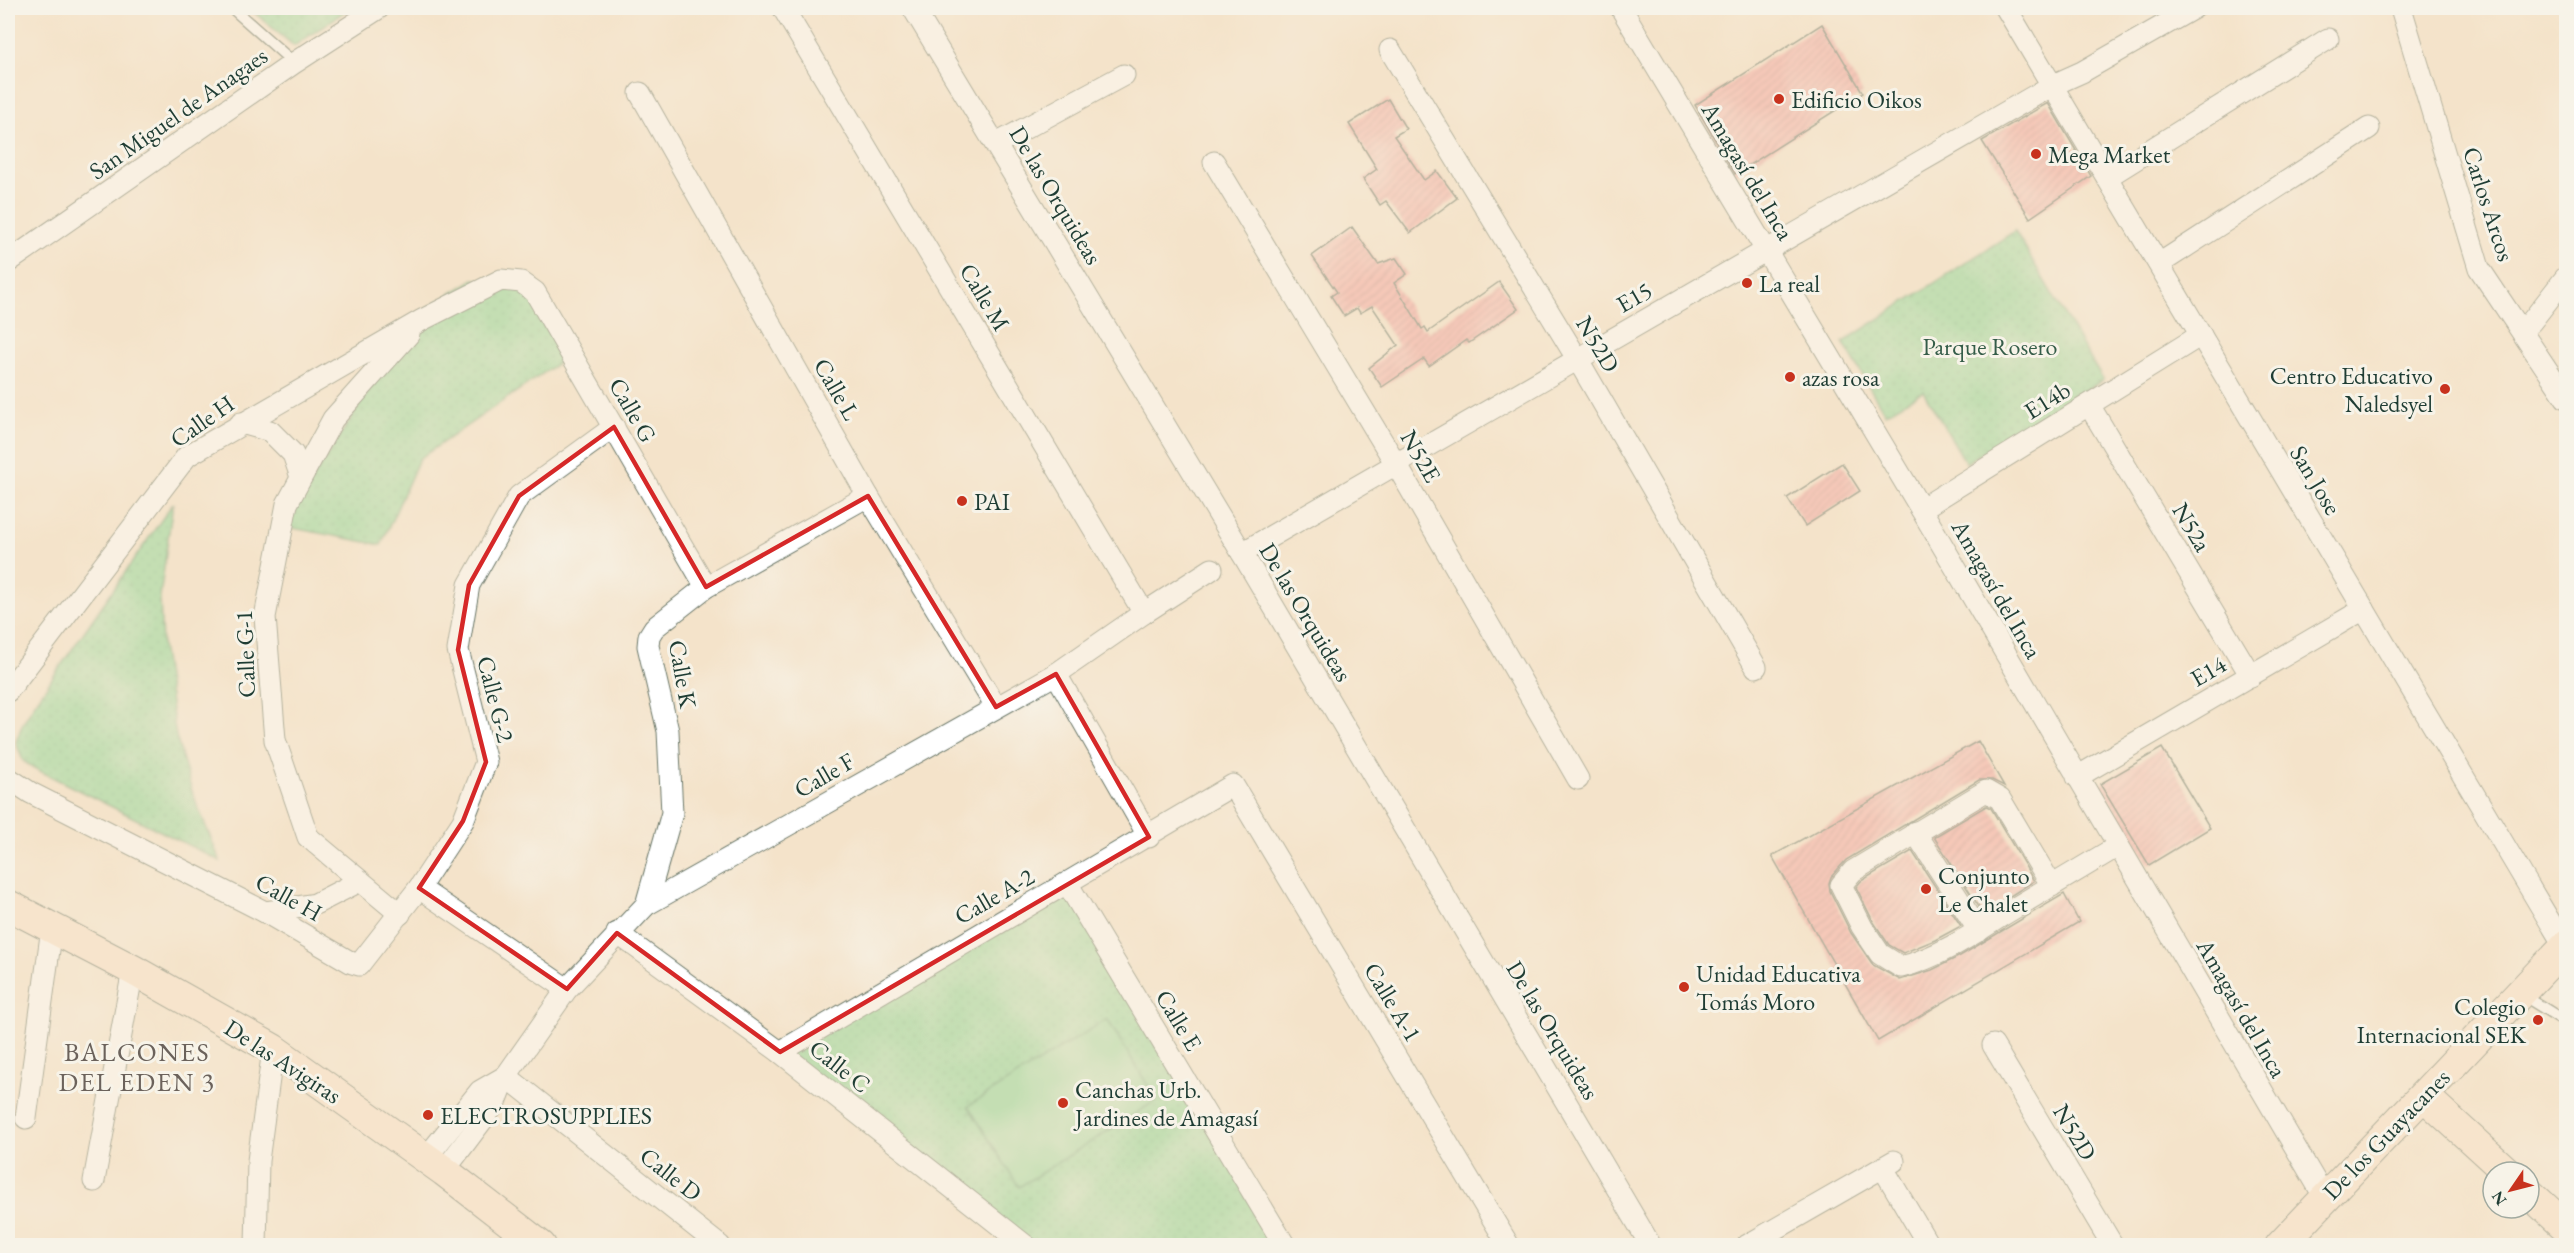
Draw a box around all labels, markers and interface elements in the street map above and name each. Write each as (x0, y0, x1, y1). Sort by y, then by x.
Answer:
street label: San Miguel de Anagaes (83, 40, 273, 186)
place label: Edificio Oikos (1791, 84, 1922, 115)
marker: Edificio Oikos (1772, 92, 1786, 106)
street label: Amagasí del Inca (1694, 96, 1801, 246)
street label: De las Orquideas (1002, 120, 1110, 270)
place label: Mega Market (2048, 139, 2171, 170)
street label: Carlos Arcos (2456, 143, 2522, 265)
marker: Mega Market (2029, 147, 2043, 161)
street label: Calle M (953, 257, 1017, 337)
place label: La real (1759, 268, 1820, 299)
street label: E15 (1610, 274, 1658, 320)
marker: La real (1740, 276, 1754, 290)
street label: N52D (1569, 310, 1627, 378)
park label: Parque Rosero (1923, 331, 2058, 362)
street label: Calle L (807, 353, 867, 425)
place label: Centro Educativo Naledsyel (2270, 360, 2433, 419)
place label: azas rosa (1802, 362, 1880, 393)
marker: azas rosa (1783, 370, 1797, 384)
street label: Calle G (602, 372, 664, 448)
street label: E14b (2018, 374, 2076, 426)
marker: Centro Educativo Naledsyel (2438, 382, 2452, 396)
street label: Calle H (164, 388, 240, 454)
street label: N52E (1394, 424, 1448, 488)
street label: San Jose (2283, 440, 2349, 520)
place label: PAI (974, 486, 1010, 517)
marker: PAI (955, 494, 969, 508)
street label: N52a (2165, 497, 2219, 557)
street label: Amagasí del Inca (1944, 513, 2049, 664)
street label: De las Orquideas (1252, 537, 1360, 687)
street label: Calle G-1 (228, 610, 262, 698)
street label: Calle K (662, 638, 704, 711)
street label: E14 (2184, 648, 2232, 694)
street label: Calle G-2 (470, 653, 522, 746)
street label: Calle F (788, 745, 860, 805)
place label: Conjunto Le Chalet (1938, 860, 2030, 919)
street label: Calle A-2 (949, 861, 1040, 931)
street label: Calle H (250, 866, 328, 928)
marker: Conjunto Le Chalet (1919, 882, 1933, 896)
street label: Amagasí del Inca (2189, 932, 2294, 1083)
street label: De las Orquideas (1499, 955, 1607, 1105)
street label: Calle A-1 (1357, 957, 1429, 1047)
place label: Unidad Educativa Tomás Moro (1696, 958, 1861, 1017)
marker: Unidad Educativa Tomás Moro (1677, 980, 1691, 994)
street label: Calle E (1149, 984, 1209, 1056)
place label: Colegio Internacional SEK (2357, 991, 2527, 1050)
street label: De las Avigiras (219, 1012, 347, 1110)
marker: Colegio Internacional SEK (2531, 1013, 2545, 1027)
street label: Calle C (803, 1032, 877, 1100)
district label: BALCONES DEL EDEN 3 (59, 1035, 215, 1099)
street label: De los Guayacanes (2316, 1062, 2456, 1206)
place label: Canchas Urb. Jardines de Amagasí (1073, 1074, 1258, 1133)
marker: Canchas Urb. Jardines de Amagasí (1056, 1096, 1070, 1110)
street label: N52D (2046, 1098, 2104, 1166)
place label: ELECTROSUPPLIES (440, 1100, 652, 1131)
marker: ELECTROSUPPLIES (421, 1108, 435, 1122)
street label: Calle D (634, 1140, 708, 1208)
north arrow (2481, 1160, 2541, 1220)
text: N (2487, 1187, 2511, 1210)

